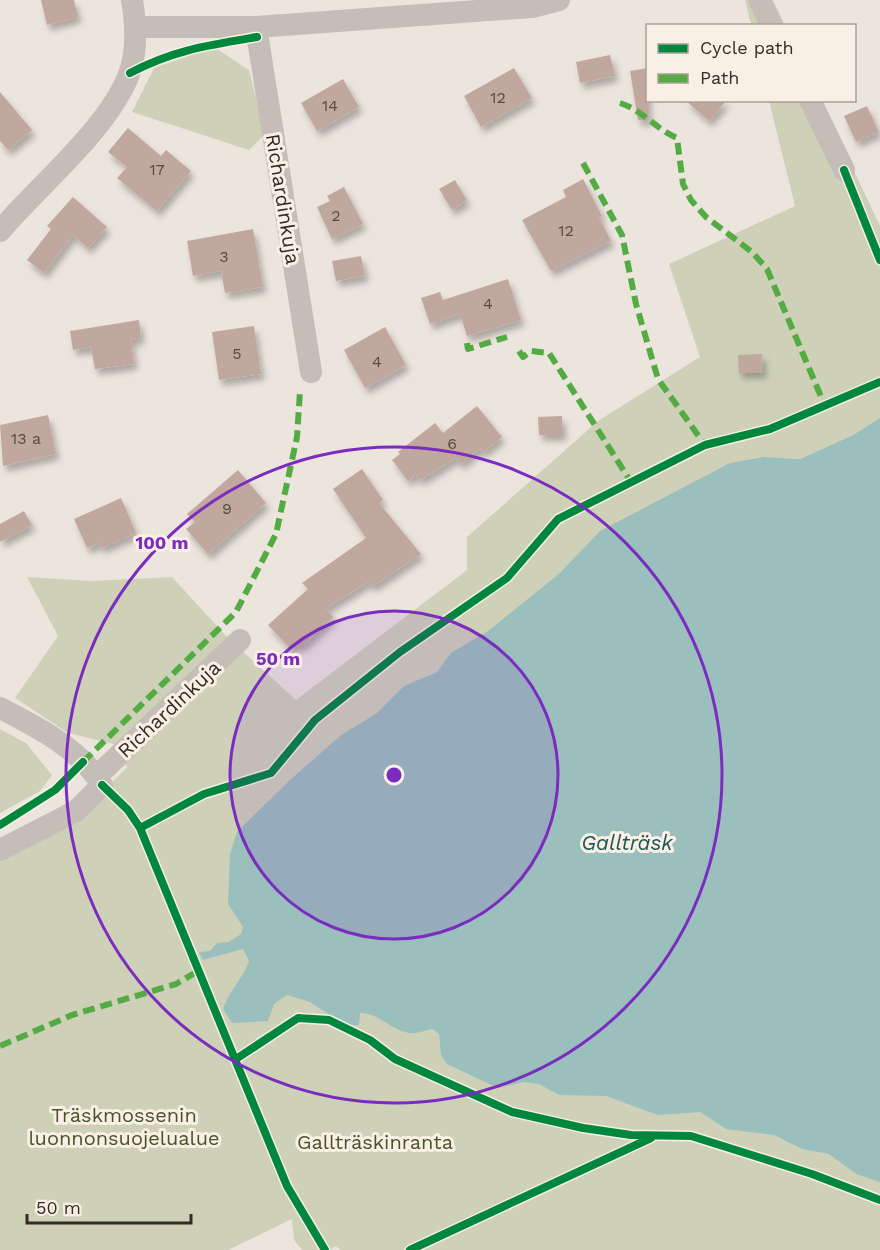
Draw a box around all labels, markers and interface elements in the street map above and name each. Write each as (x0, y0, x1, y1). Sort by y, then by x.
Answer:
legend (646, 24, 856, 102)
text: Cycle path (700, 37, 794, 58)
text: Path (700, 67, 740, 88)
house number: 12 (490, 88, 506, 107)
house number: 14 (322, 96, 338, 115)
street label: Richardinkuja (261, 132, 305, 266)
house number: 17 (149, 160, 165, 179)
house number: 2 (331, 206, 341, 225)
house number: 12 (558, 221, 574, 240)
house number: 3 (219, 247, 229, 266)
house number: 4 (483, 294, 493, 313)
house number: 5 (232, 344, 242, 363)
house number: 4 (372, 352, 382, 371)
house number: 13 a (11, 429, 41, 448)
house number: 6 (447, 434, 457, 453)
house number: 9 (222, 499, 232, 518)
text: 100 m (135, 532, 189, 553)
text: 50 m (256, 648, 300, 669)
street label: Richardinkuja (113, 655, 225, 763)
centre of rings (384, 765, 404, 785)
water label: Gallträsk (581, 830, 673, 855)
park label: Träskmossenin luonnonsuojelualue (28, 1103, 220, 1150)
park label: Gallträskinranta (297, 1130, 453, 1154)
scale bar (27, 1187, 190, 1225)
text: 50 m (36, 1197, 81, 1218)

